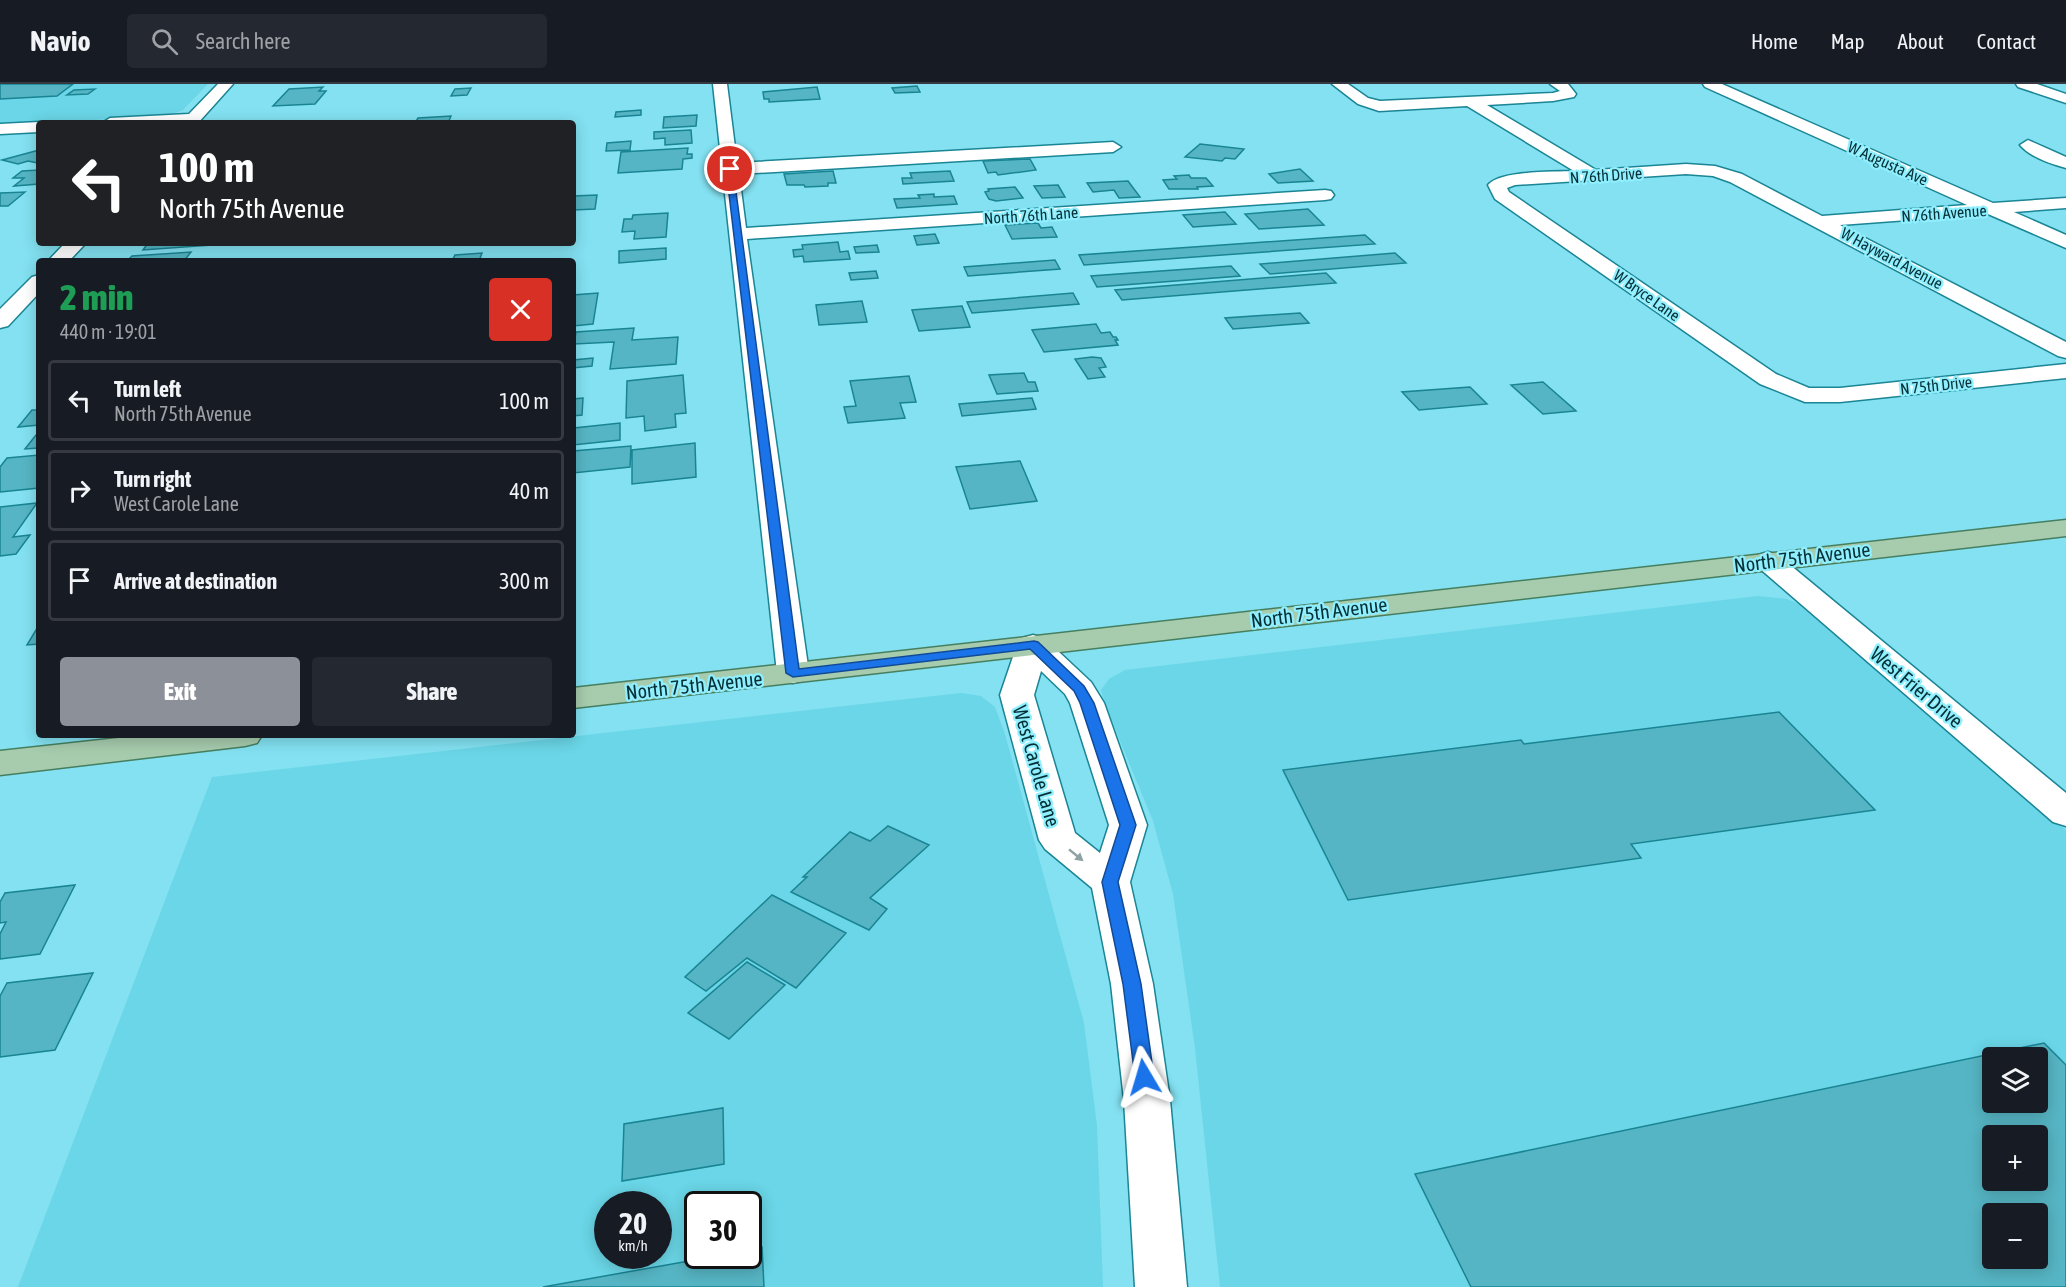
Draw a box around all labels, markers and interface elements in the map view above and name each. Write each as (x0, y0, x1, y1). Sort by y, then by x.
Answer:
search box (127, 14, 547, 68)
text: Navio (30, 25, 91, 57)
icon: search (148, 25, 181, 58)
text: Search here (196, 28, 291, 54)
text: Home (1751, 29, 1798, 53)
text: Map (1831, 29, 1865, 53)
text: About (1898, 29, 1944, 53)
text: Contact (1977, 29, 2036, 53)
street label: W Augusta Ave (1845, 137, 1931, 190)
text: 100 m (159, 143, 254, 191)
pin (704, 143, 755, 194)
icon: left (60, 144, 138, 222)
icon: arrive (713, 152, 746, 185)
street label: N 76th Drive (1569, 164, 1643, 186)
text: North 75th Avenue (159, 193, 345, 224)
street label: N 76th Avenue (1901, 201, 1987, 225)
street label: North 76th Lane (983, 203, 1079, 227)
street label: W Hayward Avenue (1838, 224, 1946, 293)
street label: W Bryce Lane (1610, 266, 1684, 325)
text: 2 min (60, 276, 134, 318)
button: close (489, 278, 552, 341)
text: 440 m · 19:01 (60, 320, 157, 343)
street label: N 75th Drive (1899, 372, 1973, 398)
text: Turn left (114, 376, 181, 402)
icon: left (63, 384, 96, 417)
text: 100 m (499, 388, 549, 414)
text: North 75th Avenue (114, 402, 251, 425)
text: Turn right (114, 466, 191, 492)
icon: right (63, 474, 96, 507)
text: 40 m (509, 478, 549, 504)
text: West Carole Lane (114, 492, 239, 515)
street label: North 75th Avenue (1732, 537, 1872, 577)
icon: arrive (63, 564, 96, 597)
text: Arrive at destination (114, 568, 277, 594)
text: 300 m (499, 568, 549, 594)
street label: North 75th Avenue (1249, 592, 1389, 632)
street label: West Frier Drive (1866, 642, 1968, 732)
button: Exit (60, 657, 300, 726)
button: Share (312, 657, 552, 726)
street label: North 75th Avenue (624, 666, 764, 704)
street label: West Carole Lane (1009, 703, 1065, 829)
one-way arrow (1068, 848, 1084, 861)
position arrow (1112, 1045, 1176, 1109)
map controls (1982, 1047, 2048, 1269)
button: layers (1982, 1047, 2048, 1113)
button: + (1982, 1125, 2048, 1191)
speed limit sign: 30 (684, 1191, 762, 1269)
button: − (1982, 1203, 2048, 1269)
text: 20 (619, 1206, 647, 1240)
text: km/h (618, 1237, 648, 1254)

